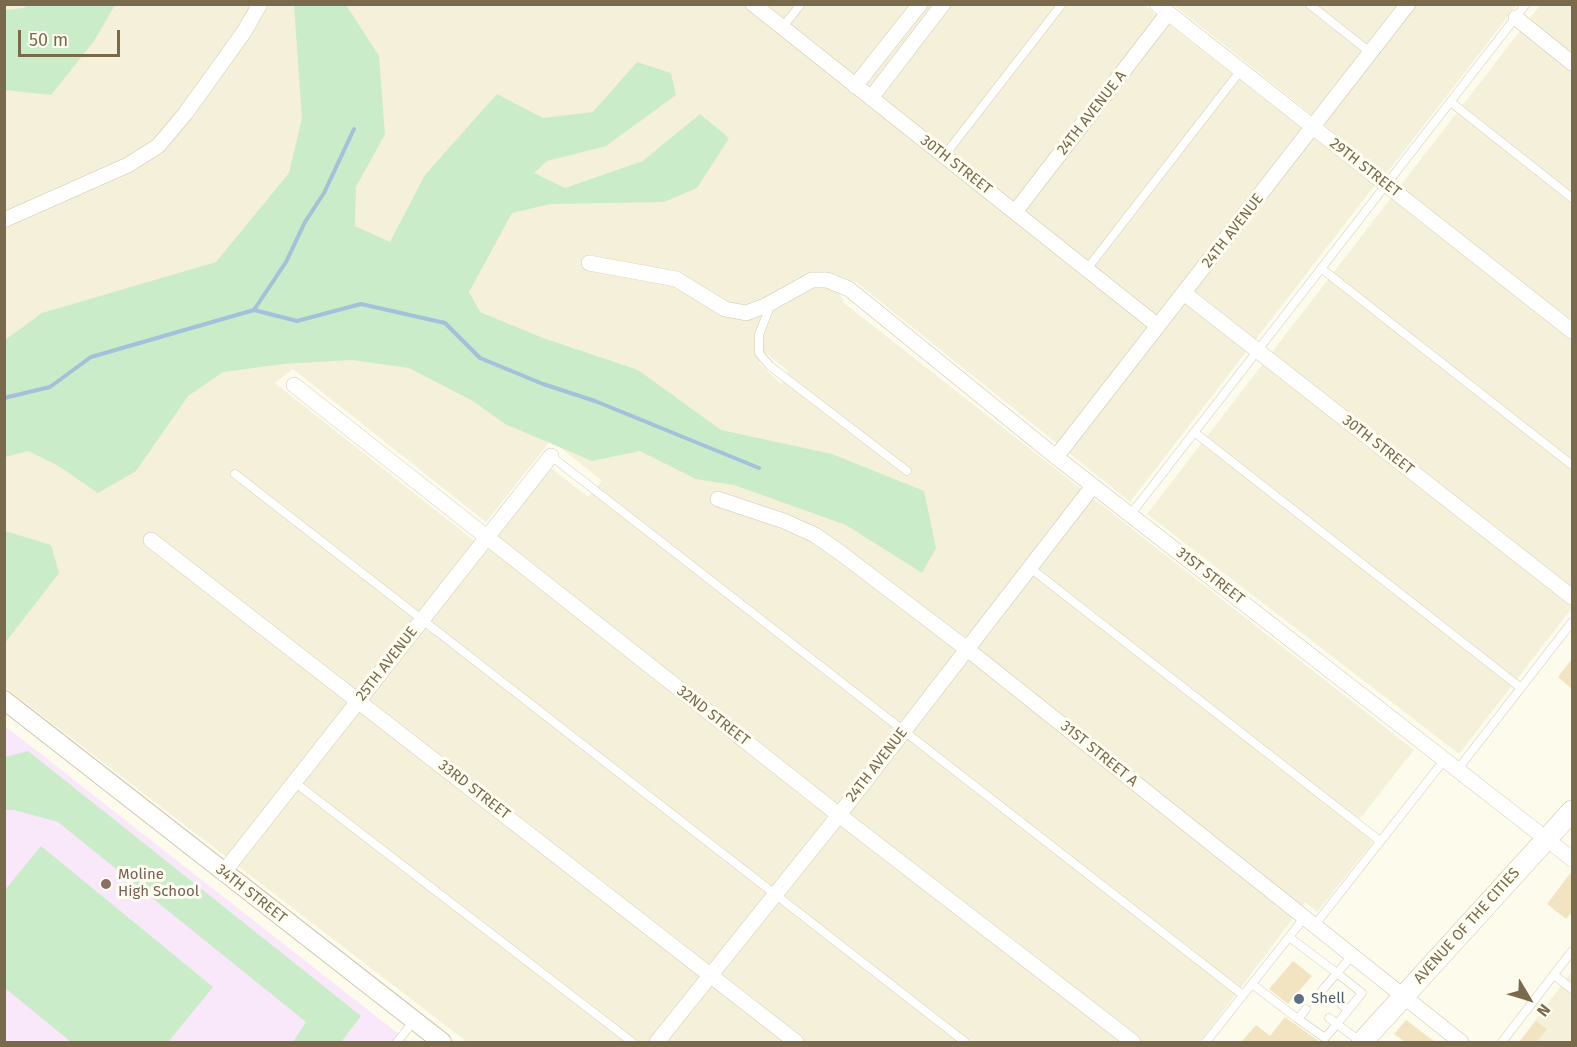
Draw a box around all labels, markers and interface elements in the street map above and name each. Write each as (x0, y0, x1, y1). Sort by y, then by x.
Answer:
scale bar (21, 18, 123, 56)
text: 50 m (29, 29, 68, 51)
street label: 24TH AVENUE A (1054, 67, 1130, 159)
street label: 30TH STREET (917, 131, 995, 199)
street label: 29TH STREET (1326, 135, 1404, 201)
street label: 24TH AVENUE (1198, 190, 1268, 272)
street label: 30TH STREET (1339, 411, 1417, 479)
street label: 31ST STREET (1172, 544, 1248, 608)
street label: 25TH AVENUE (352, 623, 422, 705)
street label: 32ND STREET (673, 682, 753, 750)
street label: 31ST STREET A (1057, 717, 1141, 791)
street label: 24TH AVENUE (842, 724, 912, 806)
street label: 33RD STREET (435, 756, 513, 824)
street label: 34TH STREET (212, 861, 290, 927)
street label: AVENUE OF THE CITIES (1410, 864, 1524, 988)
place label: Moline High School (118, 866, 199, 901)
marker: Moline High School (99, 877, 113, 891)
north arrow (1499, 969, 1559, 1029)
place label: Shell (1311, 990, 1345, 1008)
marker: Shell (1292, 992, 1306, 1006)
text: N (1533, 1000, 1554, 1020)

